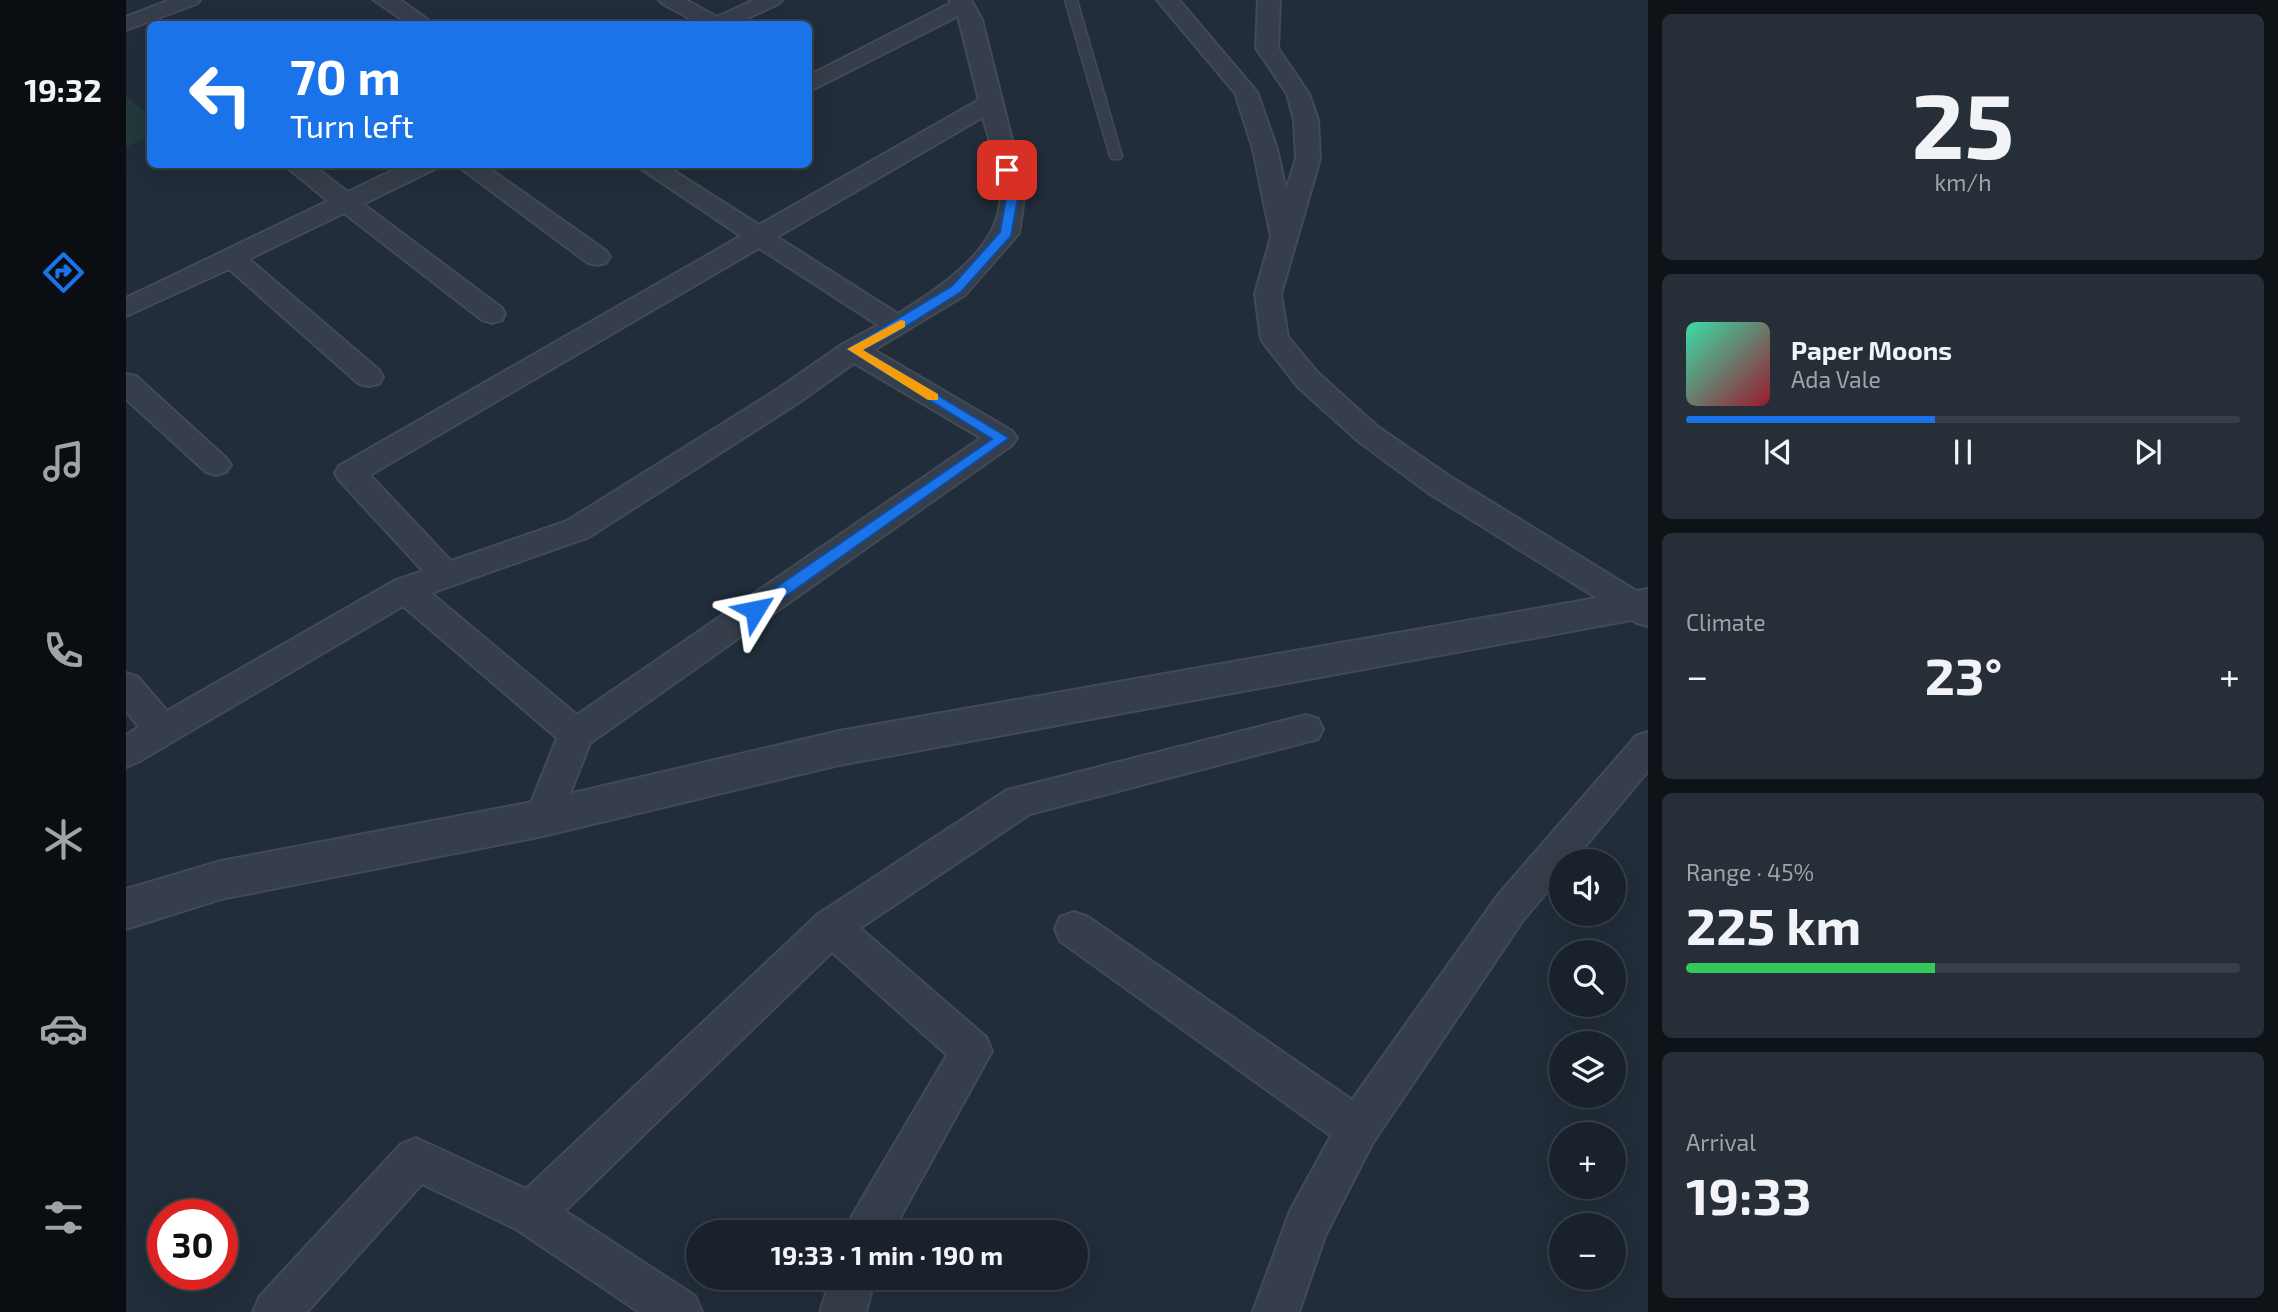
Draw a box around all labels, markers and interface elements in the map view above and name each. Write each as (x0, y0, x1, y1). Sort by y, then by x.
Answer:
text: 70 m (290, 46, 401, 105)
icon: left (175, 49, 266, 140)
text: 25 (1911, 68, 2015, 177)
text: 19:32 (24, 70, 102, 108)
text: Turn left (290, 106, 414, 144)
pin (977, 140, 1037, 200)
icon: arrive (988, 151, 1026, 189)
text: km/h (1934, 168, 1992, 196)
icon: directions (39, 248, 88, 297)
text: Paper Moons (1791, 334, 1952, 365)
text: Ada Vale (1791, 365, 1881, 393)
icon: previous (1759, 433, 1797, 471)
icon: pause (1944, 433, 1982, 471)
icon: next (2129, 433, 2167, 471)
icon: music (39, 437, 88, 486)
position arrow (718, 573, 792, 647)
text: Climate (1686, 608, 1766, 636)
icon: phone (39, 626, 88, 675)
text: 23° (1925, 643, 2002, 705)
text: − (1686, 652, 1708, 698)
text: + (2219, 652, 2240, 698)
icon: climate (39, 815, 88, 864)
map controls (1549, 849, 1626, 1290)
button: sound (1549, 849, 1626, 926)
text: Range · 45% (1686, 858, 1814, 886)
text: 225 km (1686, 893, 1861, 955)
button: search (1549, 940, 1626, 1017)
icon: car (39, 1004, 88, 1053)
button: layers (1549, 1031, 1626, 1108)
button: + (1549, 1122, 1626, 1199)
text: Arrival (1686, 1128, 1756, 1156)
text: 19:33 (1686, 1163, 1811, 1225)
icon: filters (39, 1193, 88, 1242)
speed limit sign: 30 (147, 1199, 238, 1290)
button: − (1549, 1213, 1626, 1290)
text: 19:33 · 1 min · 190 m (771, 1239, 1003, 1270)

